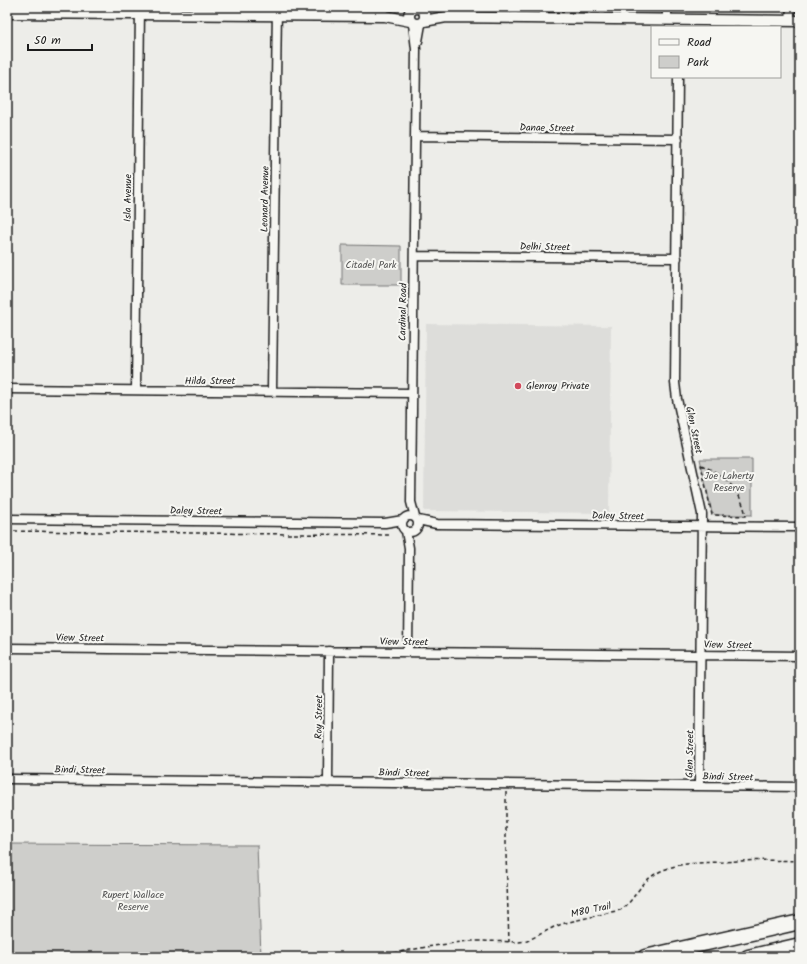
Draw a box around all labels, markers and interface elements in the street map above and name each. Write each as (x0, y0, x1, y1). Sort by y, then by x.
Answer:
scale bar (28, 26, 92, 52)
legend (651, 26, 781, 78)
text: 50 m (34, 31, 61, 50)
text: Road (687, 33, 712, 52)
text: Park (687, 53, 709, 72)
street label: Danae Street (519, 120, 575, 136)
street label: Leonard Avenue (256, 165, 274, 232)
street label: Isla Avenue (120, 173, 136, 222)
street label: Delhi Street (520, 239, 571, 255)
park label: Citadel Park (346, 257, 397, 273)
street label: Cardinal Road (394, 282, 412, 341)
street label: Hilda Street (185, 373, 235, 389)
place label: Glenroy Private (526, 378, 590, 394)
marker: Glenroy Private (513, 381, 523, 391)
street label: Glen Street (681, 405, 707, 455)
park label: Joe Laherty Reserve (704, 468, 754, 496)
street label: Daley Street (170, 503, 222, 519)
street label: Daley Street (592, 508, 644, 524)
street label: View Street (56, 630, 104, 646)
street label: View Street (380, 634, 428, 650)
street label: View Street (704, 637, 752, 653)
street label: Roy Street (311, 695, 327, 739)
street label: Glen Street (682, 730, 698, 778)
street label: Bindi Street (54, 762, 106, 778)
street label: Bindi Street (378, 765, 430, 781)
street label: Bindi Street (702, 769, 754, 785)
park label: Rupert Wallace Reserve (102, 887, 165, 915)
street label: M80 Trail (569, 898, 613, 922)

